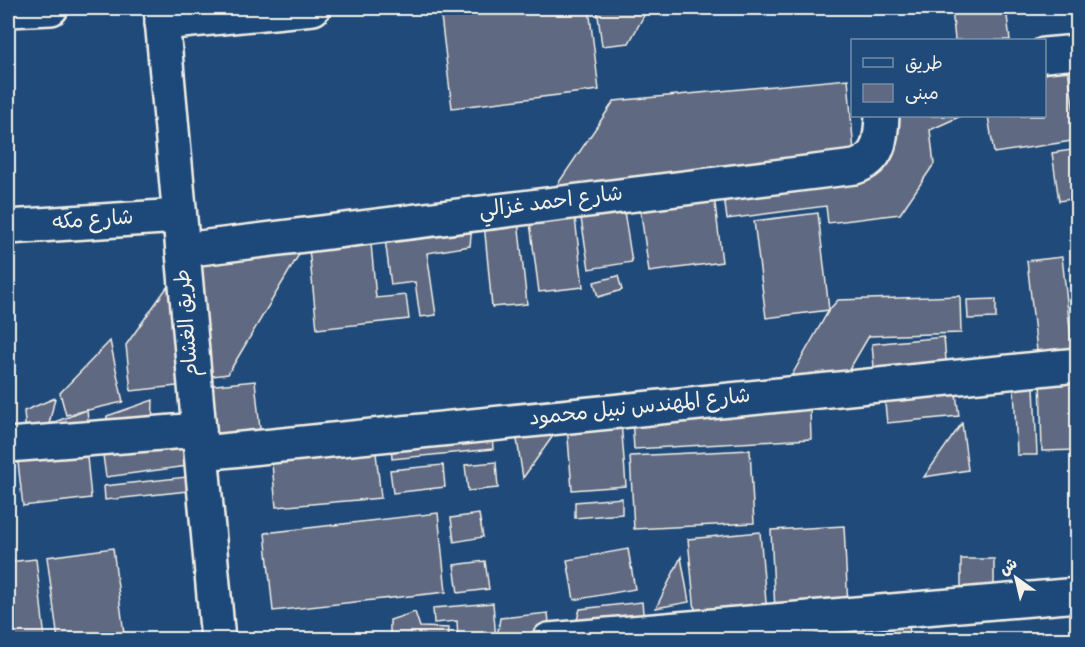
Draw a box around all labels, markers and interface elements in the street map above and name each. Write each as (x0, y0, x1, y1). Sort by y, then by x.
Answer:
legend (851, 39, 1046, 117)
text: طريق (905, 53, 943, 78)
text: مبنى (905, 83, 939, 108)
street label: شارع احمد غزالي (477, 180, 625, 229)
street label: شارع مكه (51, 204, 135, 240)
street label: طريق الغشام (169, 268, 209, 378)
street label: شارع المهندس نبيل محمود (528, 382, 752, 436)
north arrow (986, 548, 1046, 608)
text: ش (995, 553, 1023, 582)

